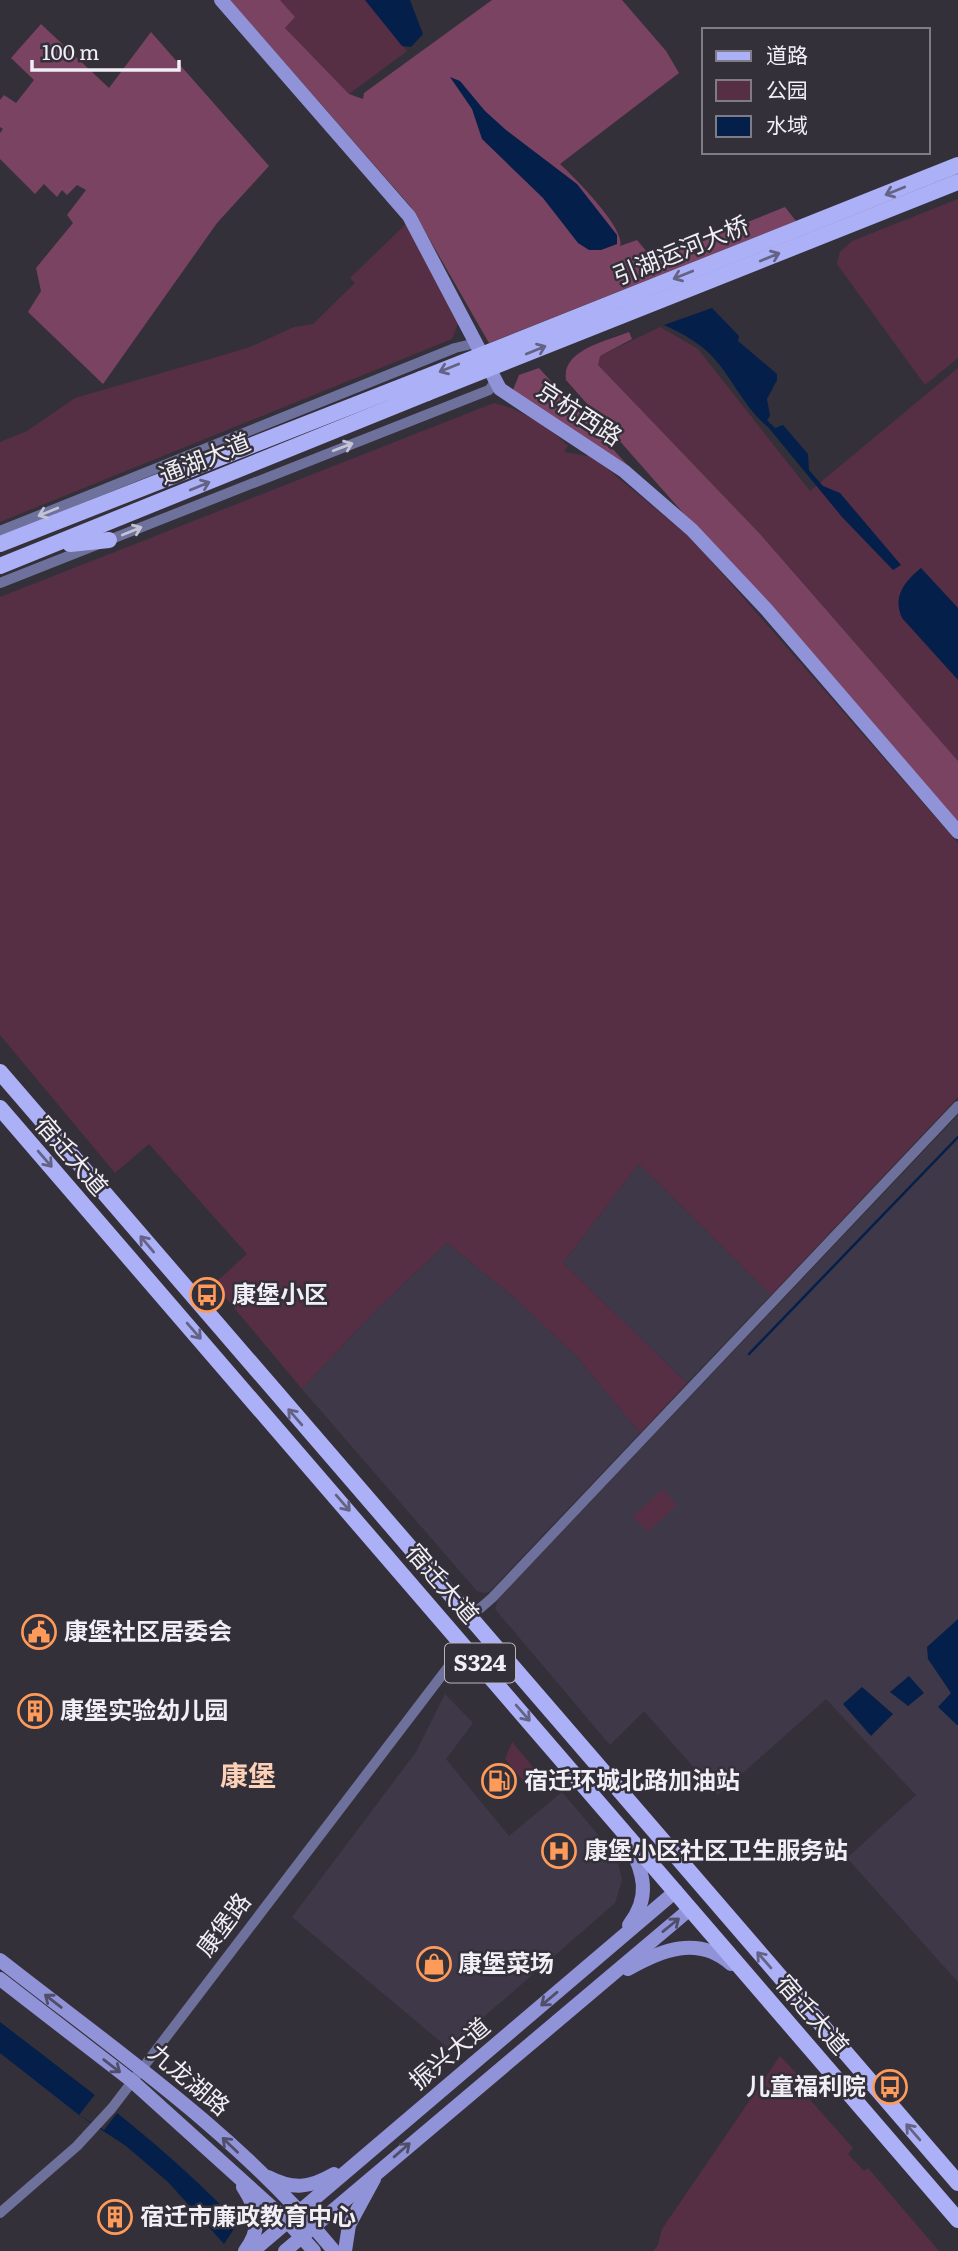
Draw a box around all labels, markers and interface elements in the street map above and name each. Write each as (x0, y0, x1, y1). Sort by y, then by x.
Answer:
scale bar (32, 28, 178, 72)
legend (702, 28, 930, 154)
text: 100 m (42, 35, 99, 66)
text: 道路 (766, 38, 808, 69)
text: 公园 (766, 73, 808, 104)
text: 水域 (766, 108, 808, 139)
one-way arrow (884, 185, 906, 198)
street label: 引湖运河大桥 (607, 205, 753, 292)
one-way arrow (759, 249, 781, 262)
one-way arrow (673, 269, 695, 282)
one-way arrow (525, 343, 547, 356)
one-way arrow (439, 363, 461, 376)
street label: 京杭西路 (531, 371, 630, 453)
street label: 通湖大道 (153, 422, 255, 491)
one-way arrow (332, 440, 354, 453)
one-way arrow (188, 478, 210, 491)
one-way arrow (37, 506, 59, 519)
one-way arrow (120, 523, 142, 536)
street label: 宿迁大道 (28, 1107, 118, 1202)
one-way arrow (37, 1150, 53, 1168)
one-way arrow (139, 1236, 155, 1254)
place label: 康堡小区 (232, 1275, 328, 1310)
bus stop icon: 康堡小区 (188, 1276, 226, 1314)
one-way arrow (186, 1322, 202, 1340)
one-way arrow (287, 1409, 303, 1427)
one-way arrow (335, 1494, 351, 1512)
street label: 宿迁大道 (399, 1535, 489, 1630)
place label: 康堡社区居委会 (64, 1612, 232, 1647)
public building icon: 康堡社区居委会 (20, 1613, 58, 1651)
road number: S324 (445, 1644, 515, 1682)
place label: 康堡实验幼儿园 (60, 1691, 228, 1726)
building icon: 康堡实验幼儿园 (16, 1692, 54, 1730)
one-way arrow (515, 1704, 531, 1722)
district label: 康堡 (220, 1753, 276, 1795)
place label: 宿迁环城北路加油站 (524, 1761, 740, 1796)
fuel station icon: 宿迁环城北路加油站 (480, 1762, 518, 1800)
place label: 康堡小区社区卫生服务站 (584, 1831, 848, 1866)
hospital icon: 康堡小区社区卫生服务站 (540, 1832, 578, 1870)
street label: 康堡路 (186, 1884, 258, 1963)
one-way arrow (661, 1917, 679, 1933)
place label: 康堡菜场 (458, 1944, 554, 1979)
shop icon: 康堡菜场 (415, 1945, 453, 1983)
one-way arrow (756, 1952, 772, 1970)
street label: 宿迁大道 (769, 1966, 859, 2061)
one-way arrow (540, 1991, 558, 2007)
one-way arrow (45, 1994, 63, 2009)
street label: 振兴大道 (400, 2008, 496, 2096)
street label: 九龙湖路 (143, 2034, 239, 2122)
one-way arrow (103, 2058, 121, 2073)
place label: 儿童福利院 (746, 2067, 866, 2102)
bus stop icon: 儿童福利院 (871, 2068, 909, 2106)
one-way arrow (905, 2123, 921, 2141)
one-way arrow (221, 2136, 238, 2153)
one-way arrow (393, 2142, 411, 2158)
place label: 宿迁市廉政教育中心 (140, 2197, 356, 2232)
building icon: 宿迁市廉政教育中心 (96, 2198, 134, 2236)

